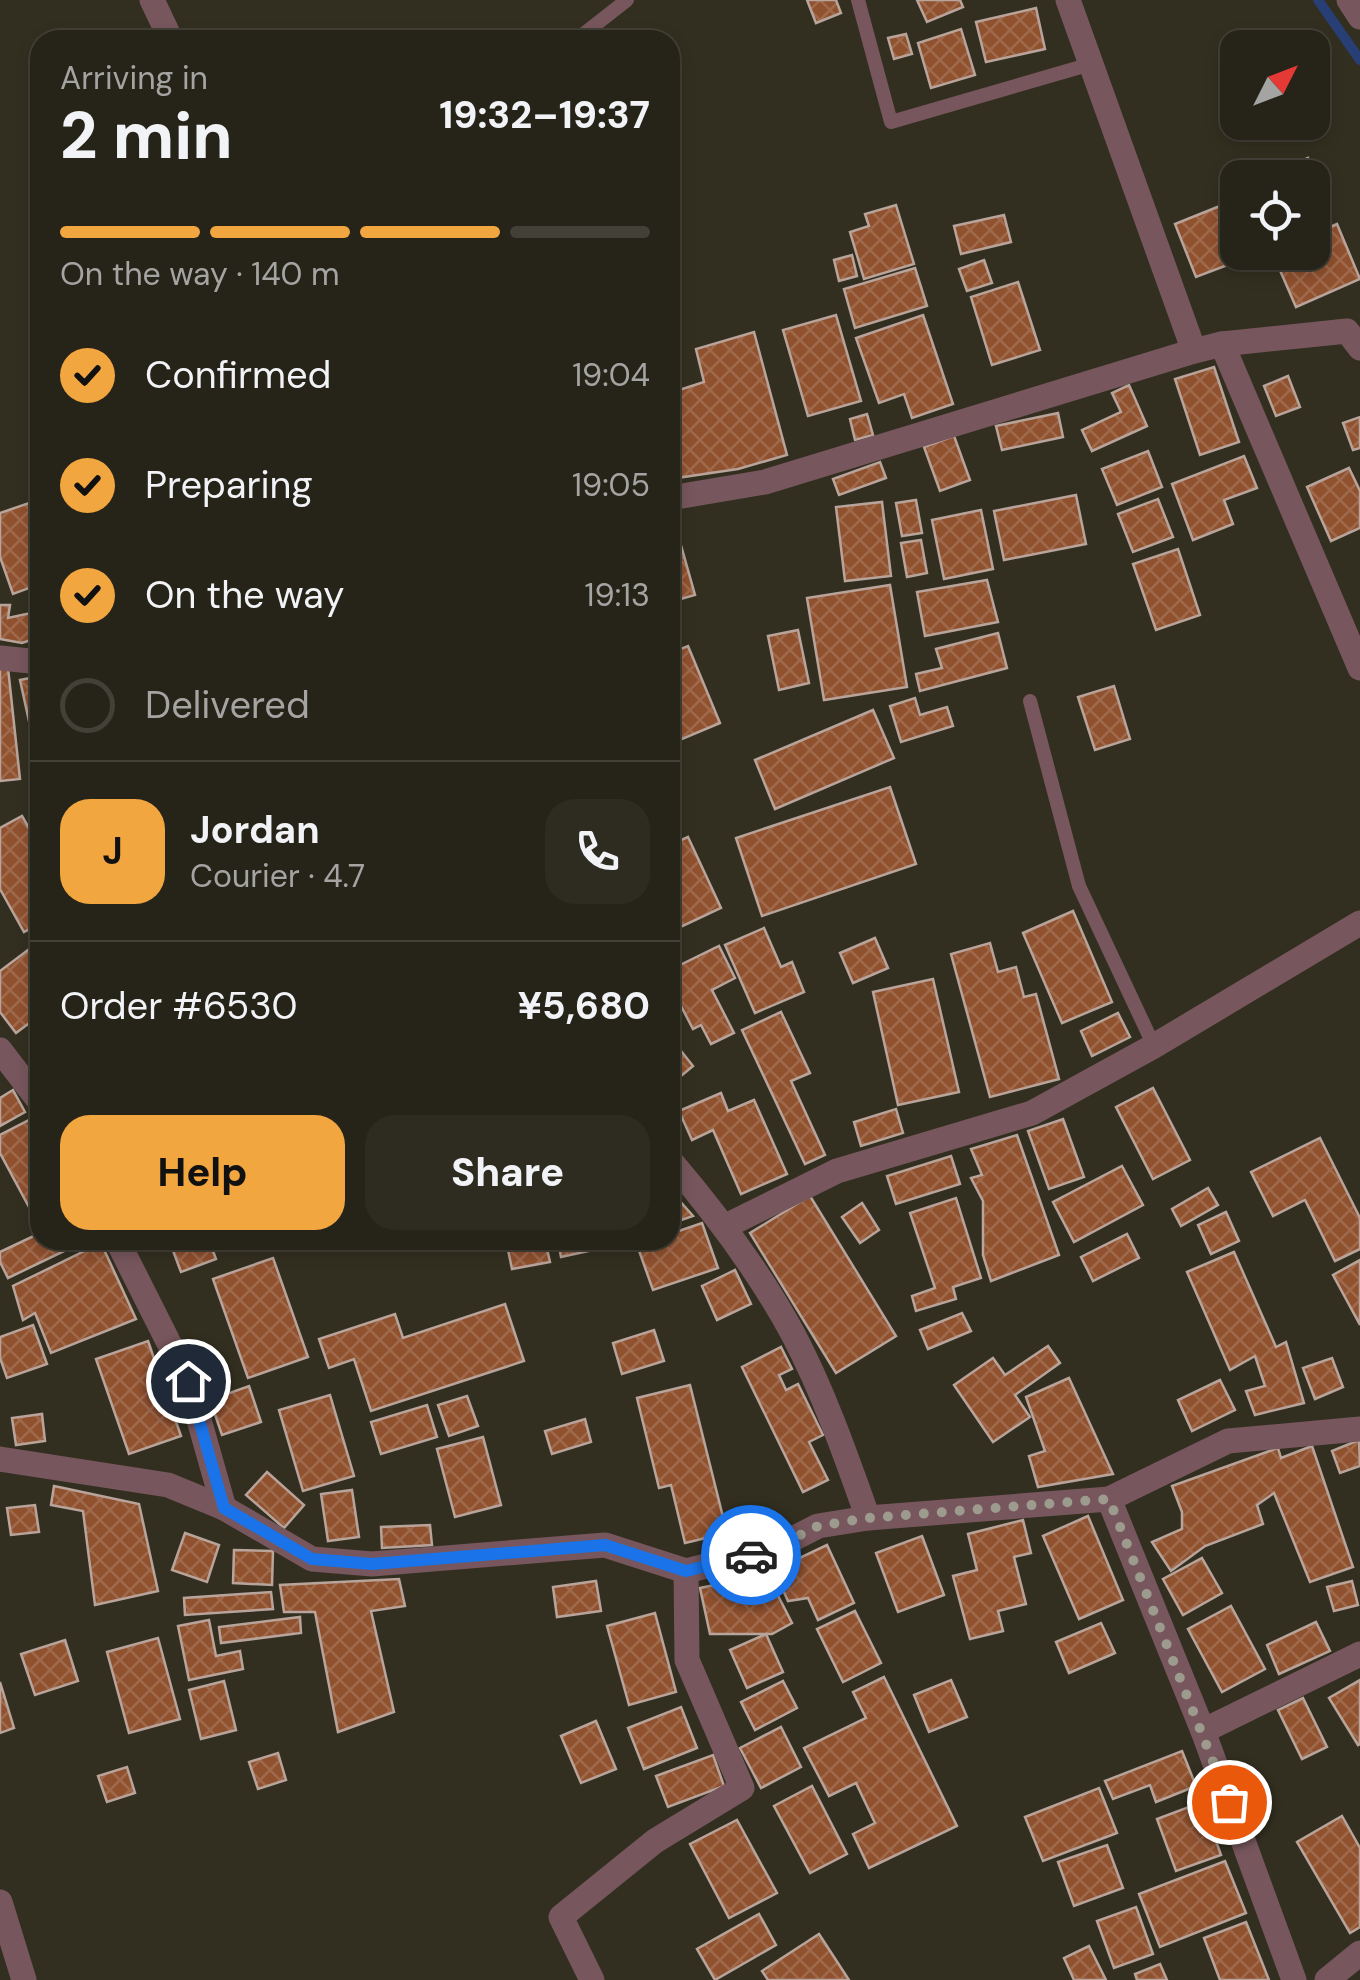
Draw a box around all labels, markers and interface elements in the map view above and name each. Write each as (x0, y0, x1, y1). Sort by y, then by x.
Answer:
north arrow (1220, 30, 1330, 140)
map controls (1220, 30, 1330, 270)
text: Arriving in (60, 57, 208, 99)
text: 19:32–19:37 (439, 90, 650, 140)
text: 2 min (60, 94, 233, 178)
button: locate (1220, 160, 1330, 270)
text: On the way · 140 m (60, 253, 340, 295)
icon: check (60, 348, 115, 403)
text: Confirmed (145, 350, 331, 400)
text: 19:04 (572, 354, 650, 396)
icon: check (60, 458, 115, 513)
text: Preparing (145, 460, 313, 510)
text: 19:05 (572, 464, 650, 506)
icon: check (60, 568, 115, 623)
text: On the way (145, 570, 344, 620)
text: 19:13 (585, 574, 650, 616)
text: Delivered (145, 680, 310, 730)
button: phone (545, 799, 650, 904)
text: Jordan (190, 805, 320, 855)
text: J (102, 826, 123, 876)
text: Courier · 4.7 (190, 855, 365, 897)
text: Order #6530 (60, 981, 298, 1031)
text: ¥5,680 (517, 981, 650, 1031)
button: Help (60, 1115, 345, 1230)
button: Share (365, 1115, 650, 1230)
pin (146, 1339, 231, 1424)
icon: home (161, 1354, 216, 1409)
courier (701, 1505, 801, 1605)
icon: car (724, 1528, 779, 1583)
pin (1187, 1760, 1272, 1845)
icon: bag (1202, 1775, 1257, 1830)

